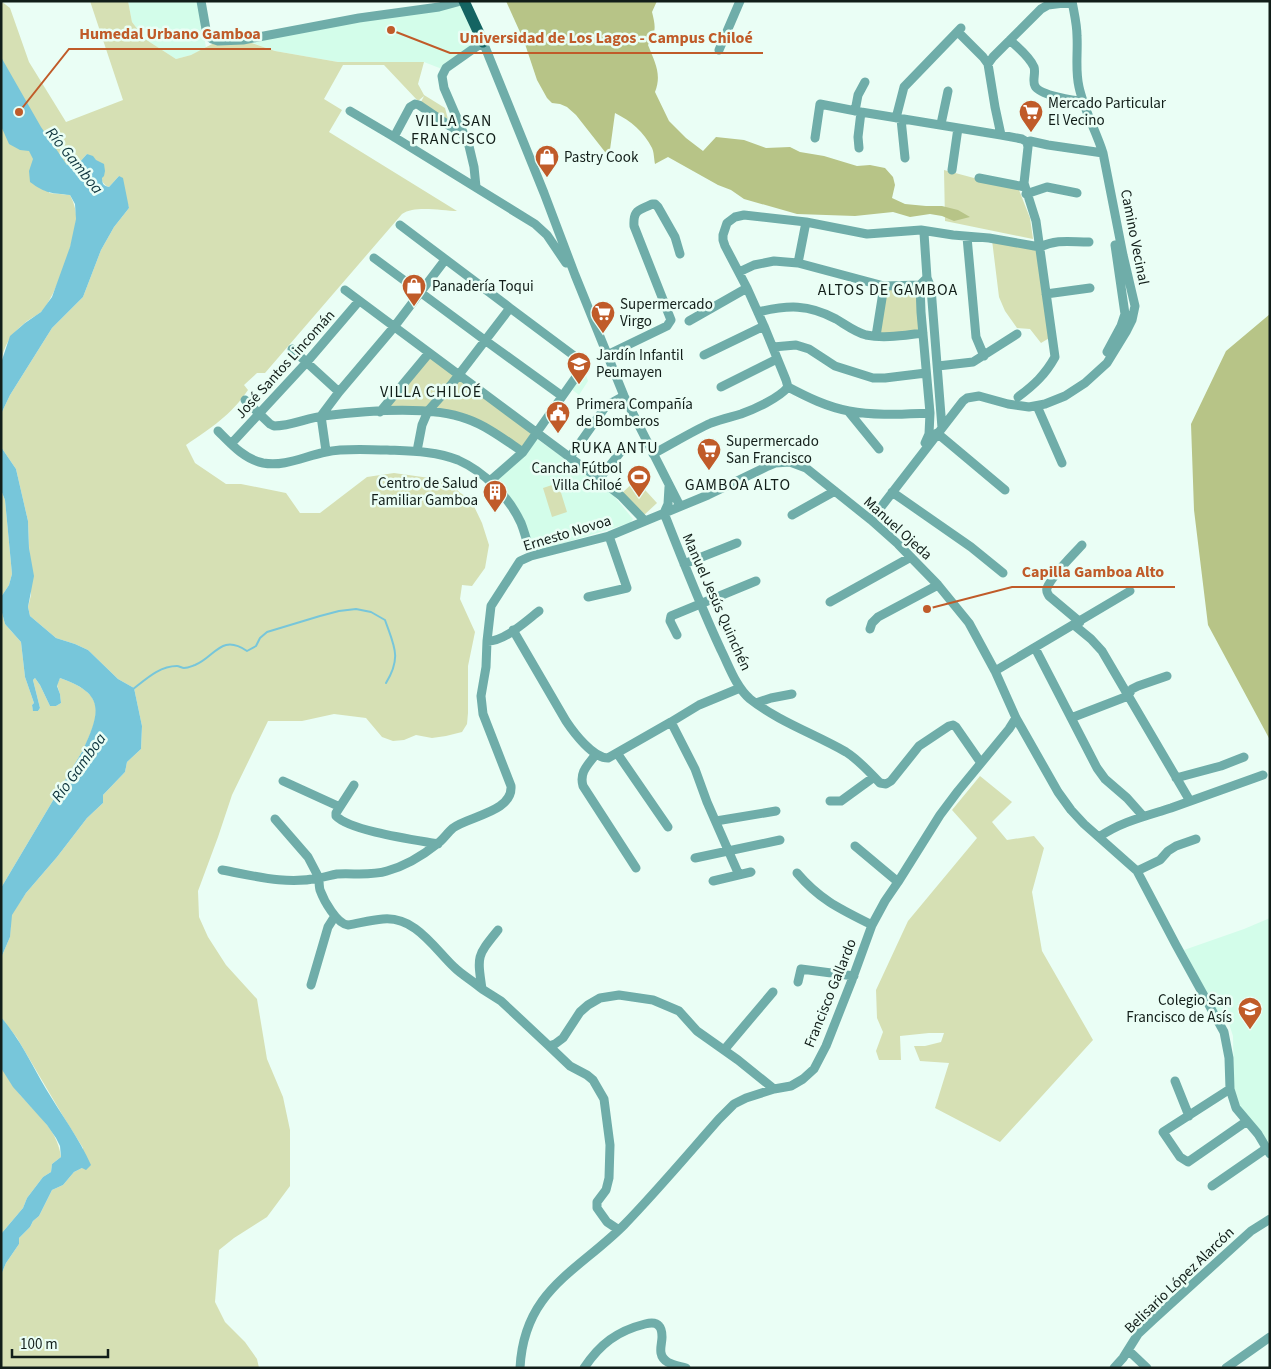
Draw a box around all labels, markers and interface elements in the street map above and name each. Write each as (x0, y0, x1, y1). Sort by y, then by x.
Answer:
callout: Humedal Urbano Gamboa (69, 18, 271, 49)
callout: Universidad de Los Lagos - Campus Chiloé (450, 22, 763, 53)
text: Humedal Urbano Gamboa (79, 23, 261, 45)
text: Universidad de Los Lagos - Campus Chiloé (459, 27, 753, 49)
place label: Mercado Particular El Vecino (1048, 93, 1167, 131)
supermarket icon: Mercado Particular El Vecino (1018, 99, 1044, 133)
district label: VILLA SAN FRANCISCO (411, 110, 497, 150)
water label: Río Gamboa (40, 123, 108, 199)
shop icon: Pastry Cook (534, 144, 560, 178)
place label: Pastry Cook (564, 147, 639, 168)
street label: Camino Vecinal (1115, 188, 1154, 287)
shop icon: Panadería Toqui (401, 273, 427, 307)
place label: Panadería Toqui (432, 276, 534, 297)
district label: ALTOS DE GAMBOA (818, 279, 958, 301)
place label: Supermercado Virgo (620, 294, 713, 332)
supermarket icon: Supermercado Virgo (590, 300, 616, 334)
street label: José Santos Lincomán (231, 305, 340, 423)
place label: Jardín Infantil Peumayen (596, 345, 684, 383)
school or university icon: Jardín Infantil Peumayen (566, 351, 592, 385)
district label: VILLA CHILOÉ (380, 381, 482, 403)
place label: Primera Compañía de Bomberos (576, 394, 693, 432)
public building icon: Primera Compañía de Bomberos (545, 400, 571, 434)
place label: Supermercado San Francisco (726, 431, 819, 469)
district label: RUKA ANTU (571, 437, 659, 459)
supermarket icon: Supermercado San Francisco (696, 437, 722, 471)
place label: Cancha Fútbol Villa Chiloé (531, 458, 622, 496)
sports icon: Cancha Fútbol Villa Chiloé (626, 464, 652, 498)
place label: Centro de Salud Familiar Gamboa (371, 473, 478, 511)
district label: GAMBOA ALTO (685, 474, 791, 496)
building icon: Centro de Salud Familiar Gamboa (482, 479, 508, 513)
street label: Manuel Ojeda (859, 492, 937, 565)
street label: Ernesto Novoa (521, 510, 614, 557)
street label: Manuel Jesús Quinchén (677, 530, 756, 674)
callout: Capilla Gamboa Alto (1012, 556, 1175, 587)
text: Capilla Gamboa Alto (1022, 561, 1164, 583)
water label: Río Gamboa (46, 728, 112, 807)
street label: Francisco Gallardo (799, 936, 862, 1051)
place label: Colegio San Francisco de Asís (1126, 990, 1232, 1028)
school or university icon: Colegio San Francisco de Asís (1237, 996, 1263, 1030)
street label: Belisario López Alarcón (1120, 1222, 1239, 1338)
scale bar (12, 1326, 109, 1358)
text: 100 m (20, 1334, 58, 1355)

